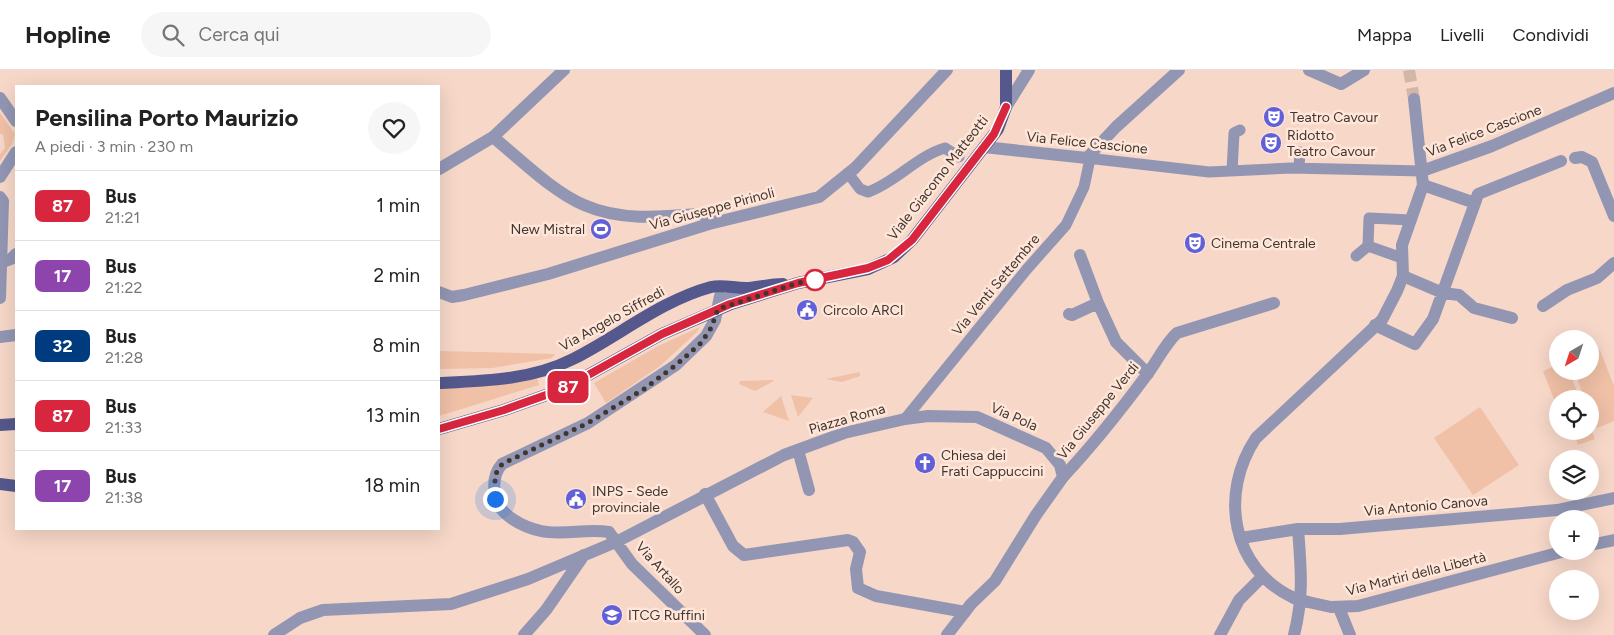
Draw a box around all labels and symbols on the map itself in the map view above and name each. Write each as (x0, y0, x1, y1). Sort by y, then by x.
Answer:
street label: Via Felice Cascione (1424, 101, 1544, 161)
theatre icon: Teatro Cavour (1262, 105, 1286, 129)
place label: Teatro Cavour (1290, 109, 1378, 126)
street label: Viale Giacomo Matteotti (884, 112, 992, 244)
place label: Ridotto Teatro Cavour (1287, 127, 1375, 160)
street label: Via Felice Cascione (1026, 128, 1149, 158)
theatre icon: Ridotto Teatro Cavour (1259, 131, 1283, 155)
street label: Via Giuseppe Pirinoli (648, 184, 776, 234)
sports icon: New Mistral (589, 217, 613, 241)
place label: New Mistral (510, 221, 585, 238)
street label: Via Venti Settembre (949, 231, 1044, 339)
theatre icon: Cinema Centrale (1183, 231, 1207, 255)
place label: Cinema Centrale (1211, 235, 1316, 252)
unlabelled marker (804, 269, 826, 291)
street label: Via Angelo Siffredi (557, 283, 667, 355)
public building icon: Circolo ARCI (795, 298, 819, 322)
place label: Circolo ARCI (823, 302, 904, 319)
north arrow (1549, 330, 1599, 380)
street label: Via Giuseppe Verdi (1054, 359, 1142, 463)
line badge: 87 (546, 371, 590, 403)
street label: Via Pola (988, 399, 1040, 435)
street label: Piazza Roma (807, 400, 887, 438)
place label: Chiesa dei Frati Cappuccini (941, 447, 1043, 480)
church icon: Chiesa dei Frati Cappuccini (913, 451, 937, 475)
place label: INPS - Sede provinciale (592, 483, 669, 516)
your location (483, 487, 508, 512)
public building icon: INPS - Sede provinciale (564, 487, 588, 511)
street label: Via Antonio Canova (1363, 492, 1489, 520)
street label: Via Artallo (632, 538, 688, 598)
street label: Via Martiri della Libertà (1344, 548, 1488, 600)
school or university icon: ITCG Ruffini (600, 603, 624, 627)
place label: ITCG Ruffini (628, 607, 705, 624)

